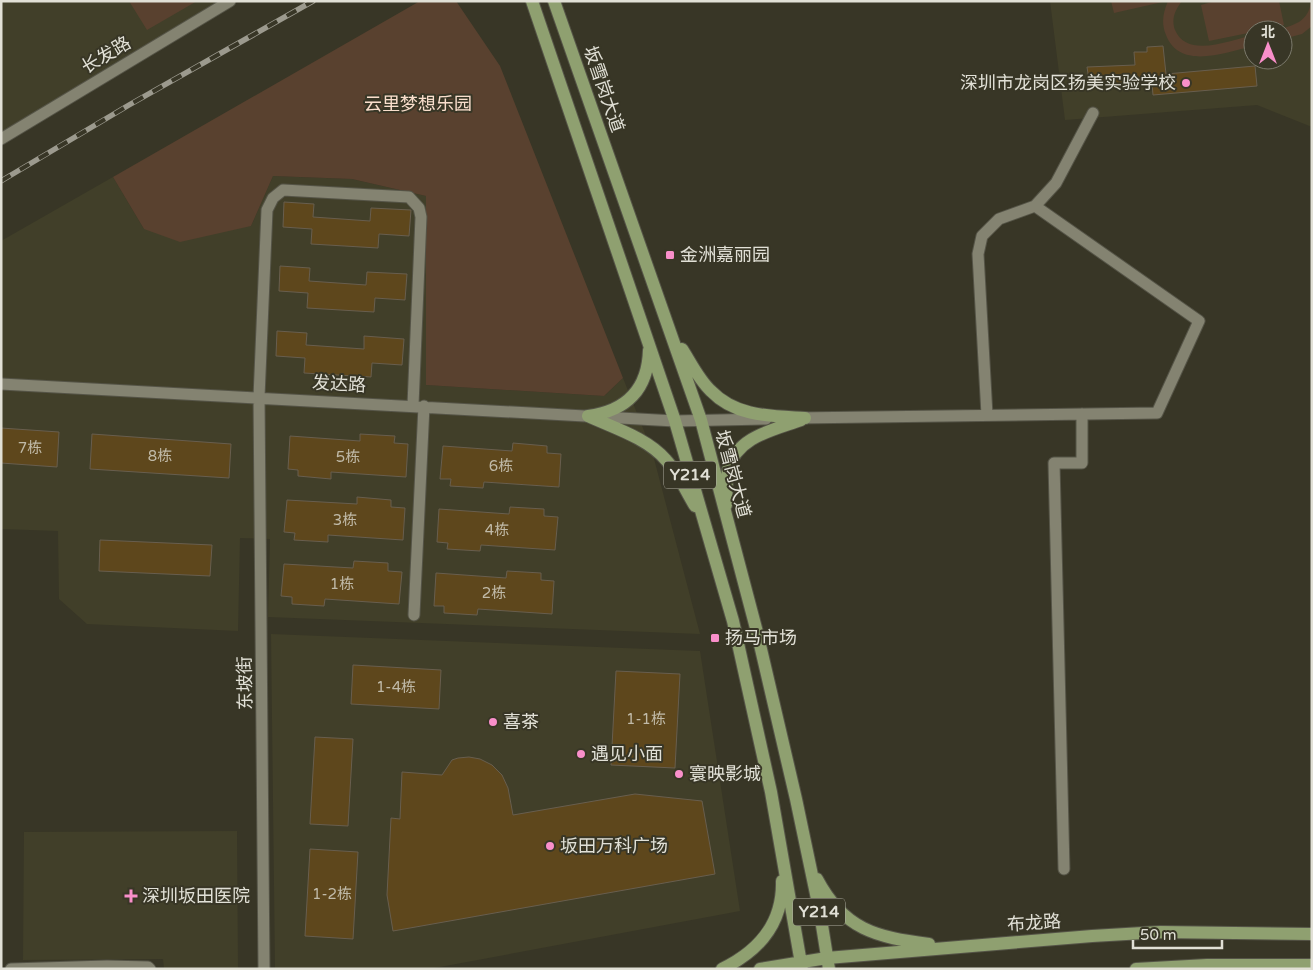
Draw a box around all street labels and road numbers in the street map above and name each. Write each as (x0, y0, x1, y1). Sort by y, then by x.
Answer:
street label: 长发路 (77, 32, 135, 78)
street label: 坂雪岗大道 (579, 43, 629, 135)
street label: 发达路 (311, 372, 367, 396)
street label: 坂雪岗大道 (711, 428, 755, 520)
road number: Y214 (664, 462, 716, 488)
street label: 东坡街 (234, 656, 256, 710)
road number: Y214 (793, 899, 845, 926)
street label: 布龙路 (1006, 910, 1062, 936)

